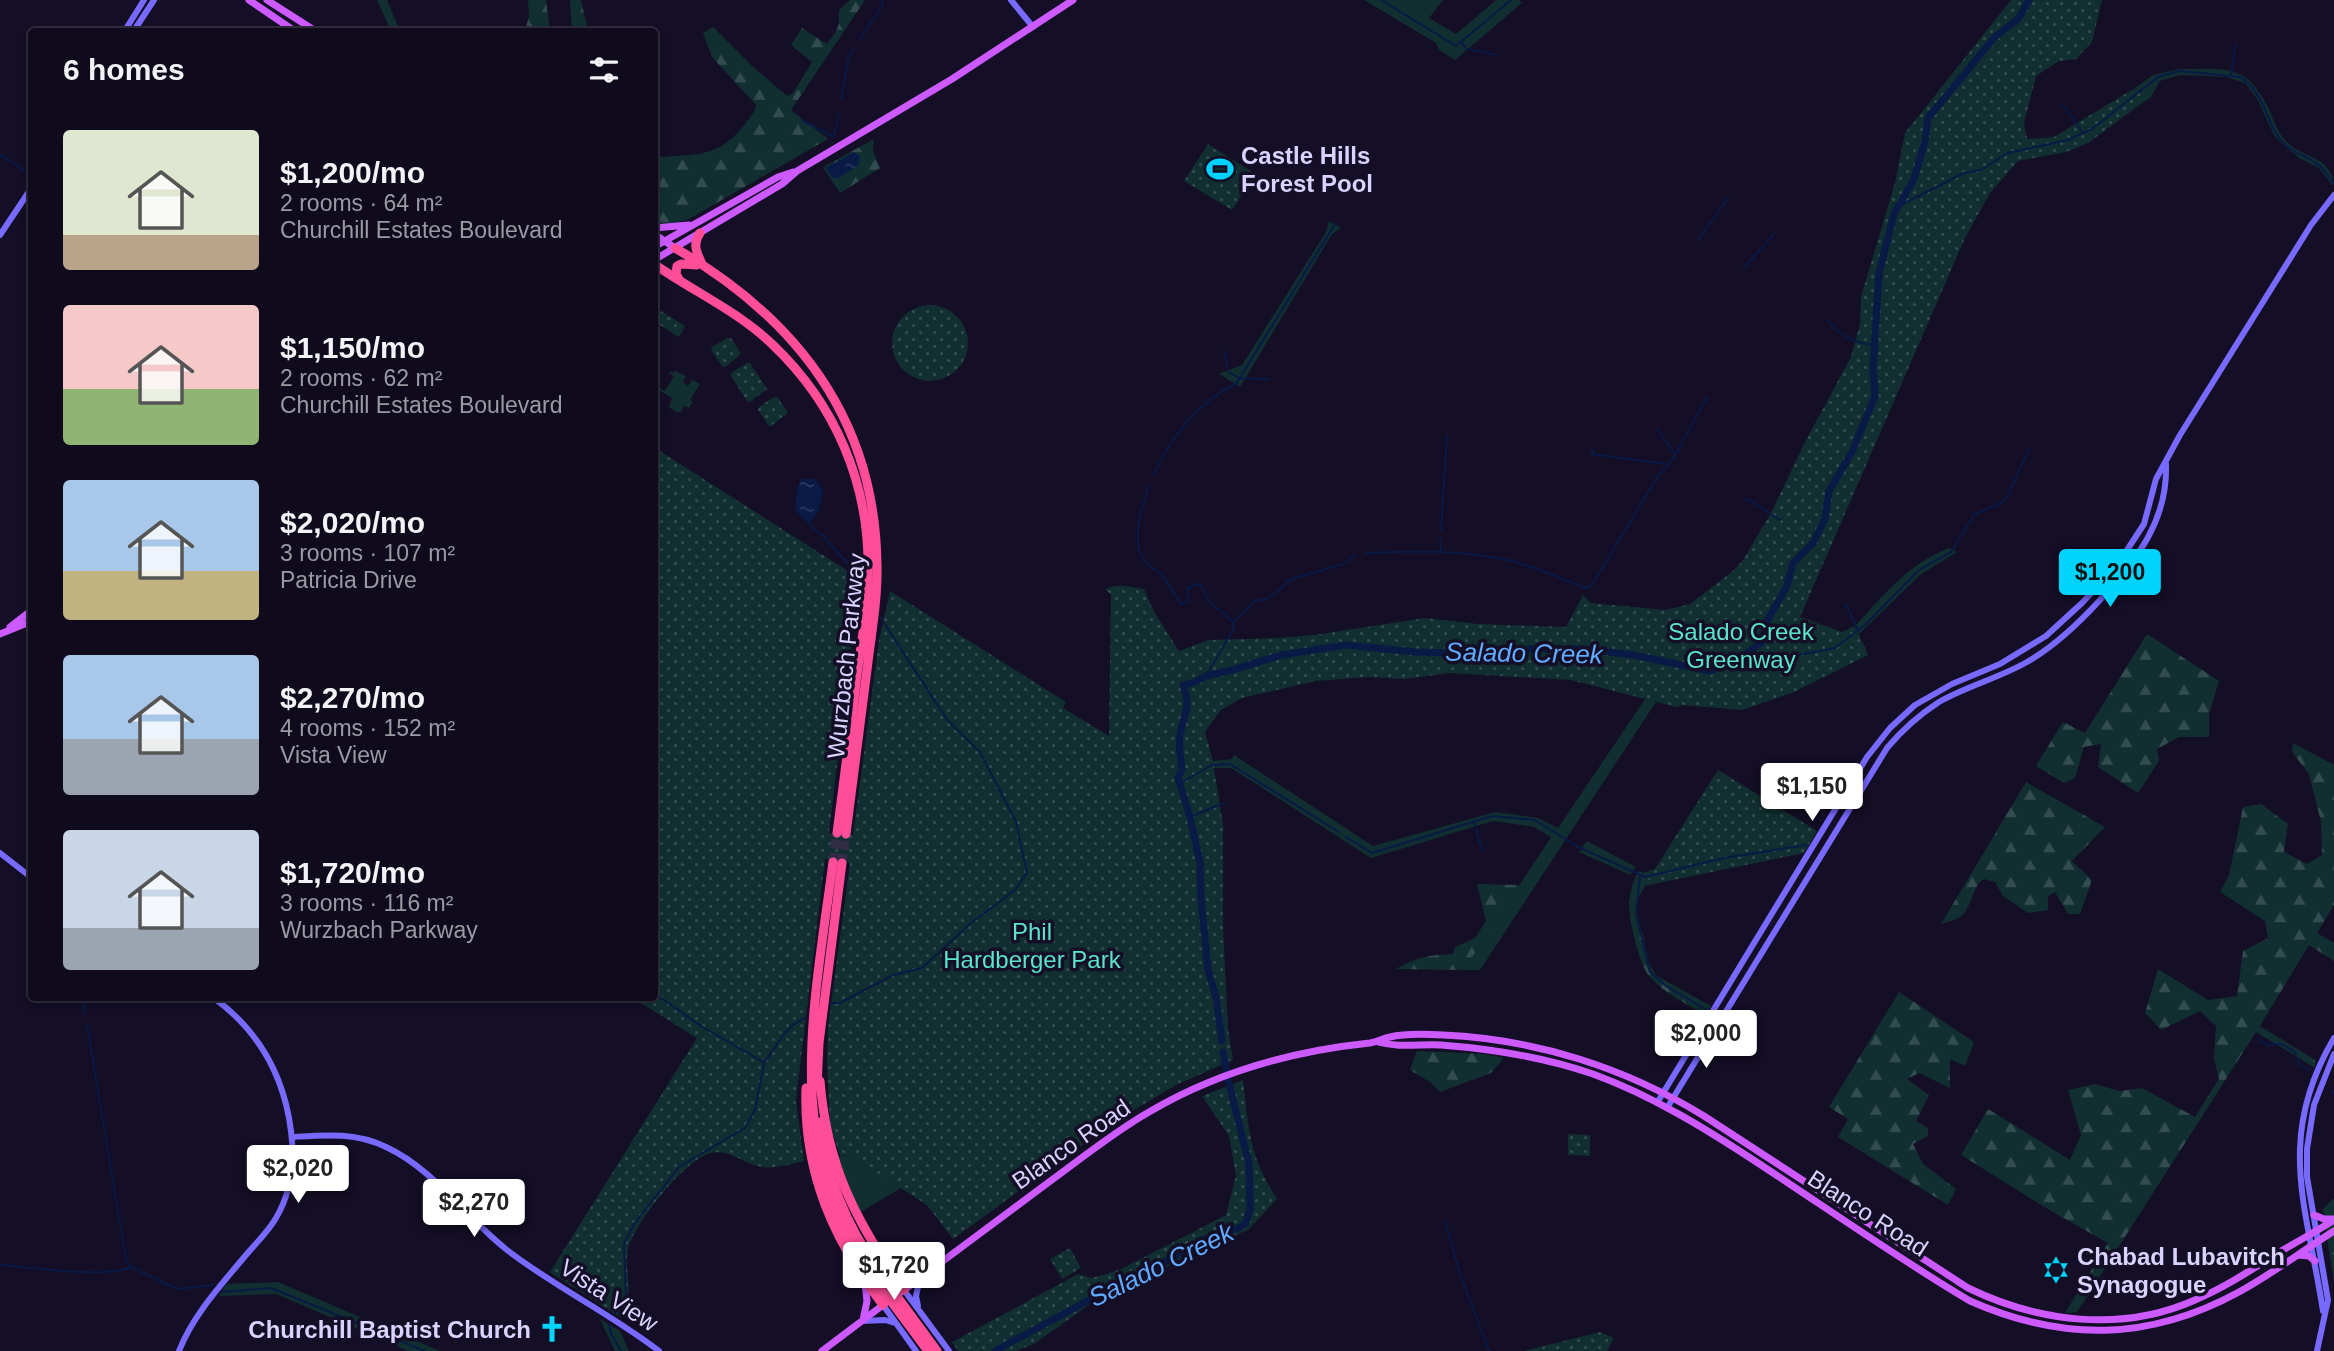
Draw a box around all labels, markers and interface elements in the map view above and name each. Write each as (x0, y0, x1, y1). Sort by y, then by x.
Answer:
icon: filters (585, 51, 623, 89)
text: 6 homes (63, 53, 185, 86)
place label: Castle Hills Forest Pool (1241, 142, 1373, 197)
sports icon: Castle Hills Forest Pool (1205, 154, 1235, 184)
text: $1,200/mo (280, 156, 425, 189)
icon: home (119, 158, 203, 242)
text: 2 rooms · 64 m² (280, 190, 442, 216)
text: Churchill Estates Boulevard (280, 217, 563, 243)
text: $1,150/mo (280, 331, 425, 364)
icon: home (119, 333, 203, 417)
text: 2 rooms · 62 m² (280, 365, 442, 391)
text: Churchill Estates Boulevard (280, 392, 563, 418)
text: $2,020/mo (280, 506, 425, 539)
icon: home (119, 508, 203, 592)
text: 3 rooms · 107 m² (280, 540, 455, 566)
pin: $1,200 (2053, 550, 2167, 609)
street label: Wurzbach Parkway (822, 552, 870, 760)
text: $1,200 (2075, 559, 2145, 585)
text: Patricia Drive (280, 567, 417, 593)
park label: Salado Creek Greenway (1668, 618, 1815, 673)
water label: Salado Creek (1445, 637, 1605, 669)
text: $2,270/mo (280, 681, 425, 714)
icon: home (119, 683, 203, 767)
text: 4 rooms · 152 m² (280, 715, 455, 741)
text: Vista View (280, 742, 387, 768)
pin: $1,150 (1755, 764, 1869, 823)
text: $1,150 (1777, 773, 1847, 799)
text: $1,720/mo (280, 856, 425, 889)
icon: home (119, 858, 203, 942)
text: 3 rooms · 116 m² (280, 890, 453, 916)
text: Wurzbach Parkway (280, 917, 478, 943)
park label: Phil Hardberger Park (943, 918, 1122, 973)
pin: $2,000 (1649, 1010, 1763, 1070)
text: $2,000 (1671, 1020, 1741, 1046)
street label: Blanco Road (1007, 1094, 1135, 1194)
pin: $2,020 (241, 1146, 355, 1205)
text: $2,020 (263, 1155, 333, 1181)
street label: Blanco Road (1803, 1164, 1933, 1262)
pin: $2,270 (417, 1180, 531, 1239)
text: $2,270 (439, 1189, 509, 1215)
water label: Salado Creek (1084, 1216, 1240, 1313)
pin: $1,720 (837, 1242, 951, 1302)
place label: Chabad Lubavitch Synagogue (2077, 1243, 2285, 1298)
text: $1,720 (859, 1252, 929, 1278)
street label: Vista View (555, 1253, 664, 1337)
synagogue icon: Chabad Lubavitch Synagogue (2041, 1255, 2071, 1285)
church icon: Churchill Baptist Church (537, 1314, 567, 1344)
place label: Churchill Baptist Church (248, 1316, 531, 1343)

